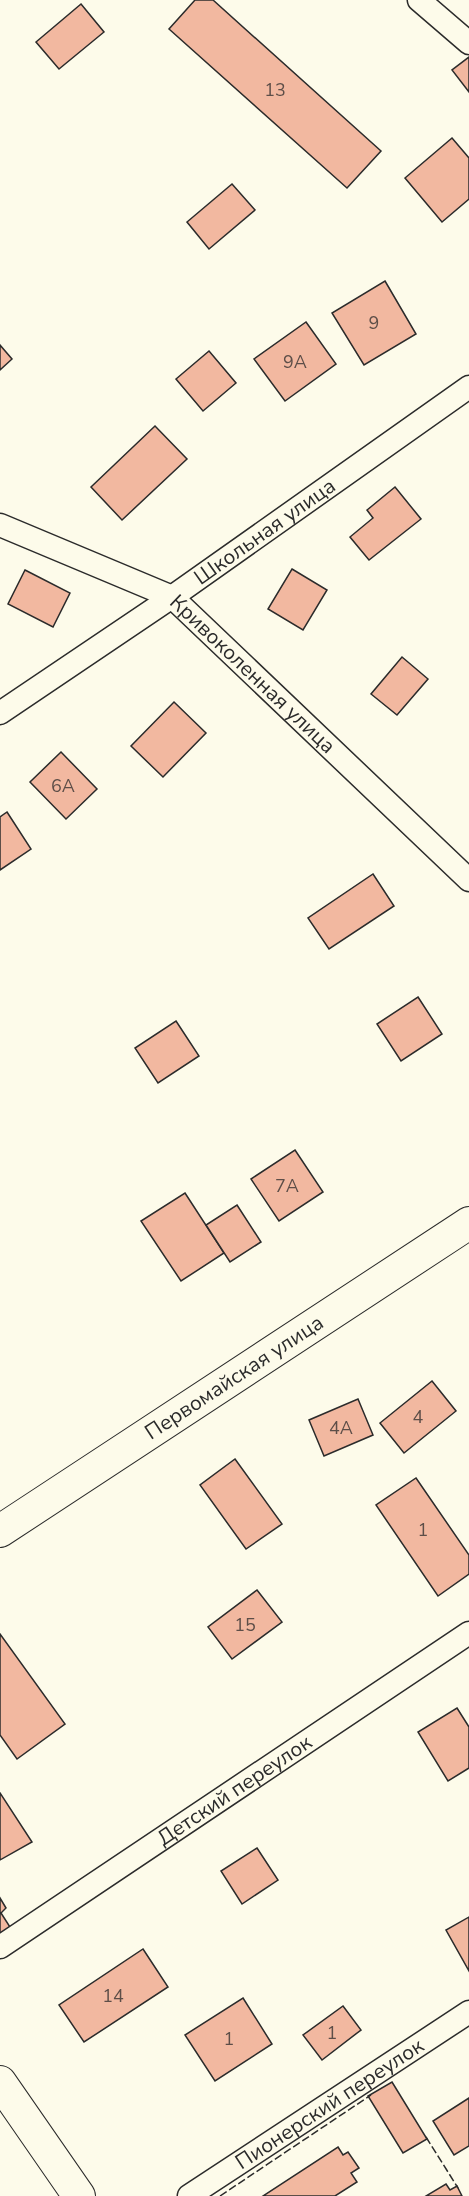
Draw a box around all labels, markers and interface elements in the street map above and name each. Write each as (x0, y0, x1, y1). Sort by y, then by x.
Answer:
house number: 13 (264, 78, 286, 102)
house number: 9 (369, 311, 379, 335)
house number: 9А (283, 350, 307, 374)
street label: Школьная улица (188, 472, 341, 591)
street label: Кривоколенная улица (164, 588, 342, 760)
house number: 6А (51, 774, 75, 798)
house number: 7А (275, 1174, 299, 1198)
street label: Первомайская улица (139, 1308, 329, 1446)
house number: 4 (413, 1405, 424, 1429)
house number: 4А (329, 1416, 353, 1440)
house number: 1 (418, 1518, 428, 1542)
house number: 15 (234, 1613, 256, 1637)
street label: Детский переулок (151, 1728, 318, 1852)
house number: 14 (102, 1984, 124, 2008)
house number: 1 (327, 2021, 337, 2045)
house number: 1 (224, 2027, 234, 2051)
street label: Пионерский переулок (230, 2031, 430, 2176)

